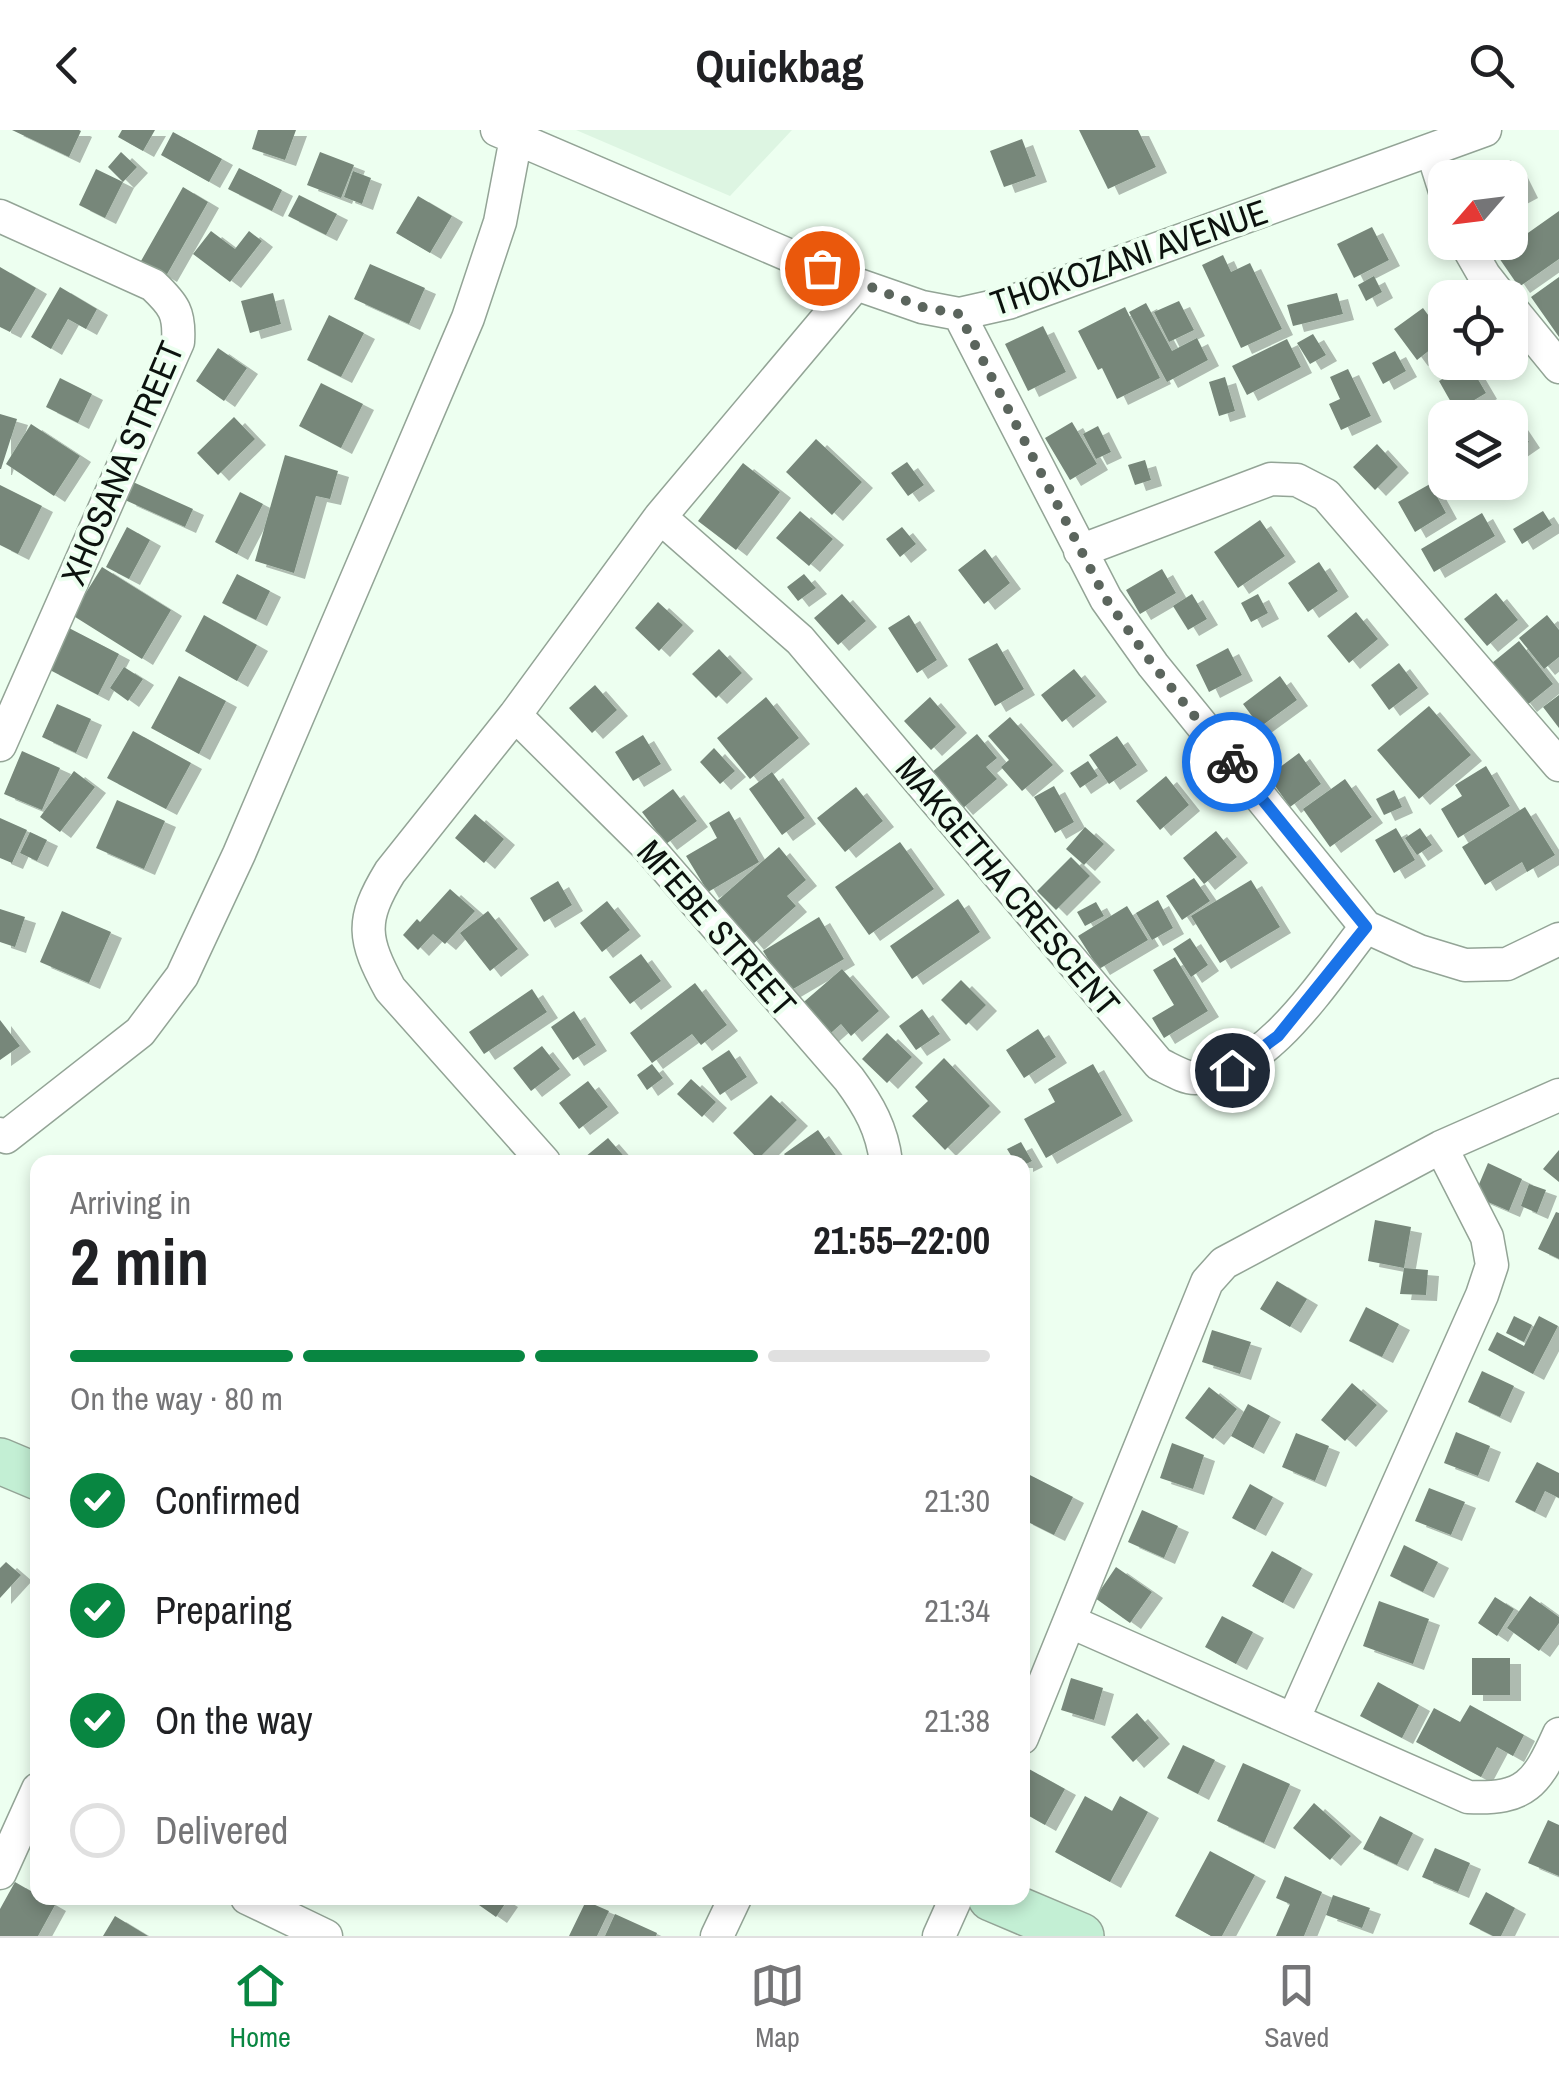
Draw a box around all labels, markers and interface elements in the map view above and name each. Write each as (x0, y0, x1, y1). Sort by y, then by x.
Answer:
text: Quickbag (695, 35, 864, 96)
icon: back (40, 38, 95, 93)
icon: search (1464, 38, 1519, 93)
north arrow (1428, 160, 1528, 260)
map controls (1428, 160, 1528, 500)
street label: THOKOZANI AVENUE (984, 188, 1274, 326)
pin (780, 226, 865, 311)
icon: bag (795, 241, 850, 296)
button: locate (1428, 280, 1528, 380)
street label: XHOSANA STREET (50, 334, 194, 592)
button: layers (1428, 400, 1528, 500)
courier (1182, 712, 1282, 812)
icon: bike (1205, 735, 1260, 790)
street label: MAKGETHA CRESCENT (885, 746, 1131, 1026)
street label: MFEBE STREET (627, 830, 807, 1026)
pin (1190, 1028, 1275, 1113)
icon: home (1205, 1043, 1260, 1098)
text: Arriving in (70, 1181, 191, 1224)
text: 21:55–22:00 (813, 1215, 990, 1266)
text: 2 min (70, 1218, 209, 1305)
text: On the way · 80 m (70, 1377, 283, 1420)
icon: check (70, 1473, 125, 1528)
text: Confirmed (155, 1475, 300, 1526)
text: 21:30 (924, 1479, 990, 1522)
icon: check (70, 1583, 125, 1638)
text: Preparing (155, 1585, 292, 1636)
text: 21:34 (924, 1589, 990, 1632)
icon: check (70, 1693, 125, 1748)
text: On the way (155, 1695, 313, 1746)
text: 21:38 (924, 1699, 990, 1742)
text: Delivered (155, 1805, 288, 1856)
tab: Home (230, 1958, 291, 2056)
tab: Map (750, 1958, 805, 2056)
tab: Saved (1264, 1958, 1329, 2056)

